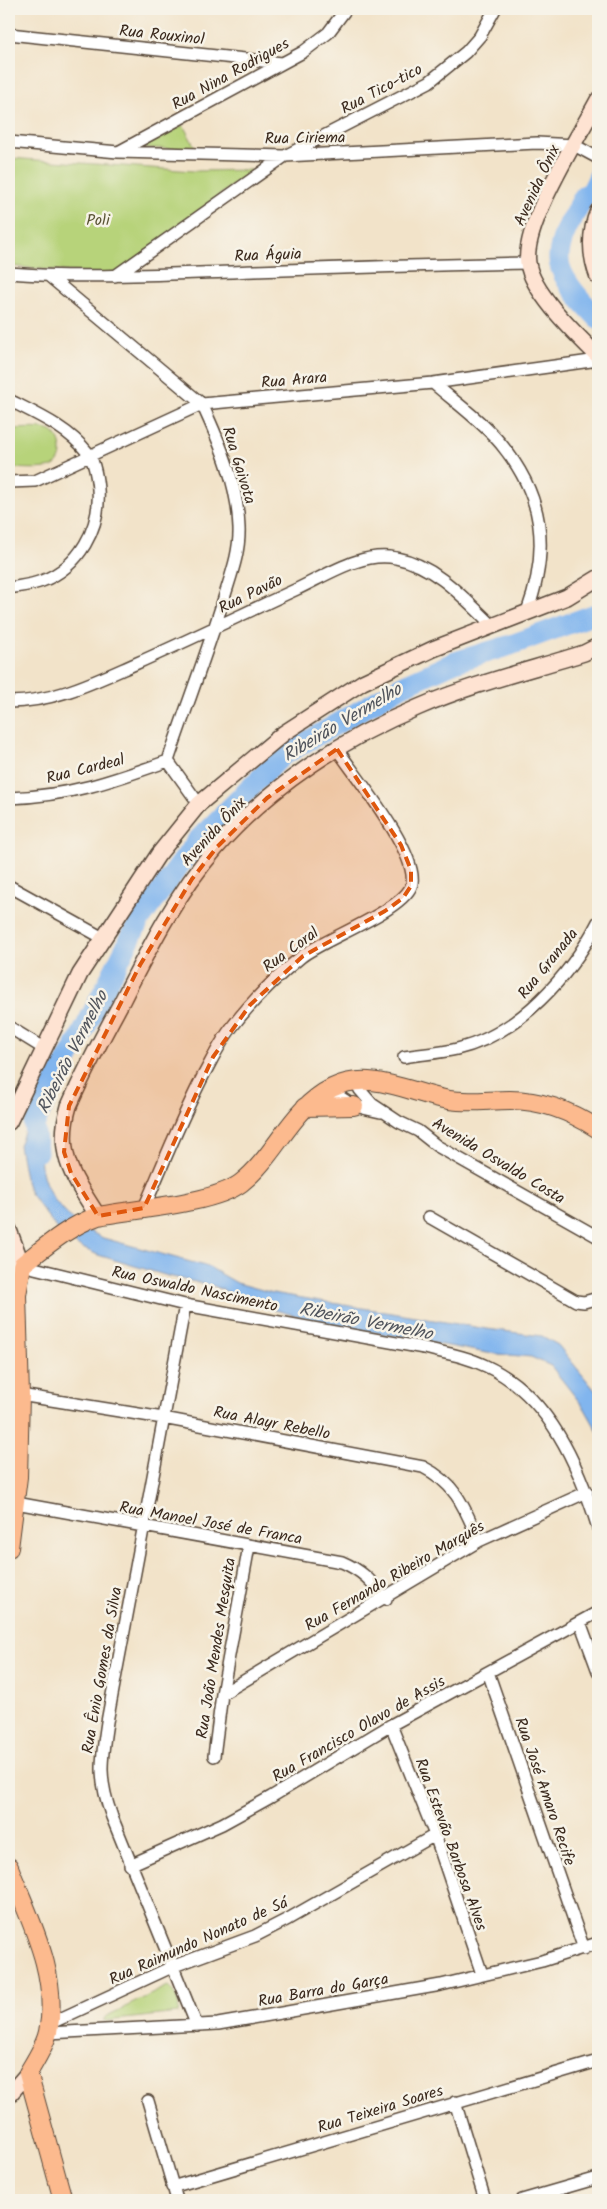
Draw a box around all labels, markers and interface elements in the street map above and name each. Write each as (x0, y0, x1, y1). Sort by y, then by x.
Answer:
street label: Rua Rouxinol (118, 19, 206, 52)
street label: Rua Nina Rodrigues (167, 32, 294, 117)
street label: Rua Tico-tico (336, 57, 427, 121)
street label: Rua Ciriema (264, 125, 346, 152)
street label: Avenida Ônix (508, 140, 568, 230)
park label: Poli (86, 208, 111, 233)
street label: Rua Águia (234, 242, 302, 269)
street label: Rua Arara (260, 365, 328, 396)
street label: Rua Gaivota (215, 424, 262, 507)
street label: Rua Pavão (214, 568, 287, 621)
water label: Ribeirão Vermelho (278, 675, 410, 770)
street label: Rua Cardeal (44, 748, 127, 791)
street label: Avenida Ônix (175, 791, 254, 872)
street label: Rua Coral (257, 921, 324, 979)
street label: Rua Granada (512, 923, 585, 1005)
water label: Ribeirão Vermelho (30, 984, 118, 1119)
street label: Avenida Osvaldo Costa (427, 1112, 570, 1211)
street label: Rua Oswaldo Nascimento (109, 1260, 280, 1319)
water label: Ribeirão Vermelho (297, 1295, 436, 1350)
street label: Rua Alayr Rebello (211, 1400, 332, 1447)
street label: Rua Manoel José de Franca (117, 1495, 304, 1552)
street label: Rua Fernando Ribeiro Marquês (300, 1514, 490, 1638)
street label: Rua João Mendes Mesquita (190, 1556, 243, 1741)
street label: Rua Ênio Gomes da Silva (76, 1585, 129, 1756)
street label: Rua Francisco Olavo de Assis (267, 1669, 450, 1789)
street label: Rua José Amaro Recife (507, 1714, 582, 1869)
street label: Rua Estevão Barbosa Alves (408, 1755, 494, 1935)
street label: Rua Raimundo Nonato de Sá (105, 1890, 294, 1992)
street label: Rua Barra do Garça (256, 1967, 390, 2014)
street label: Rua Teixeira Soares (315, 2078, 446, 2140)

